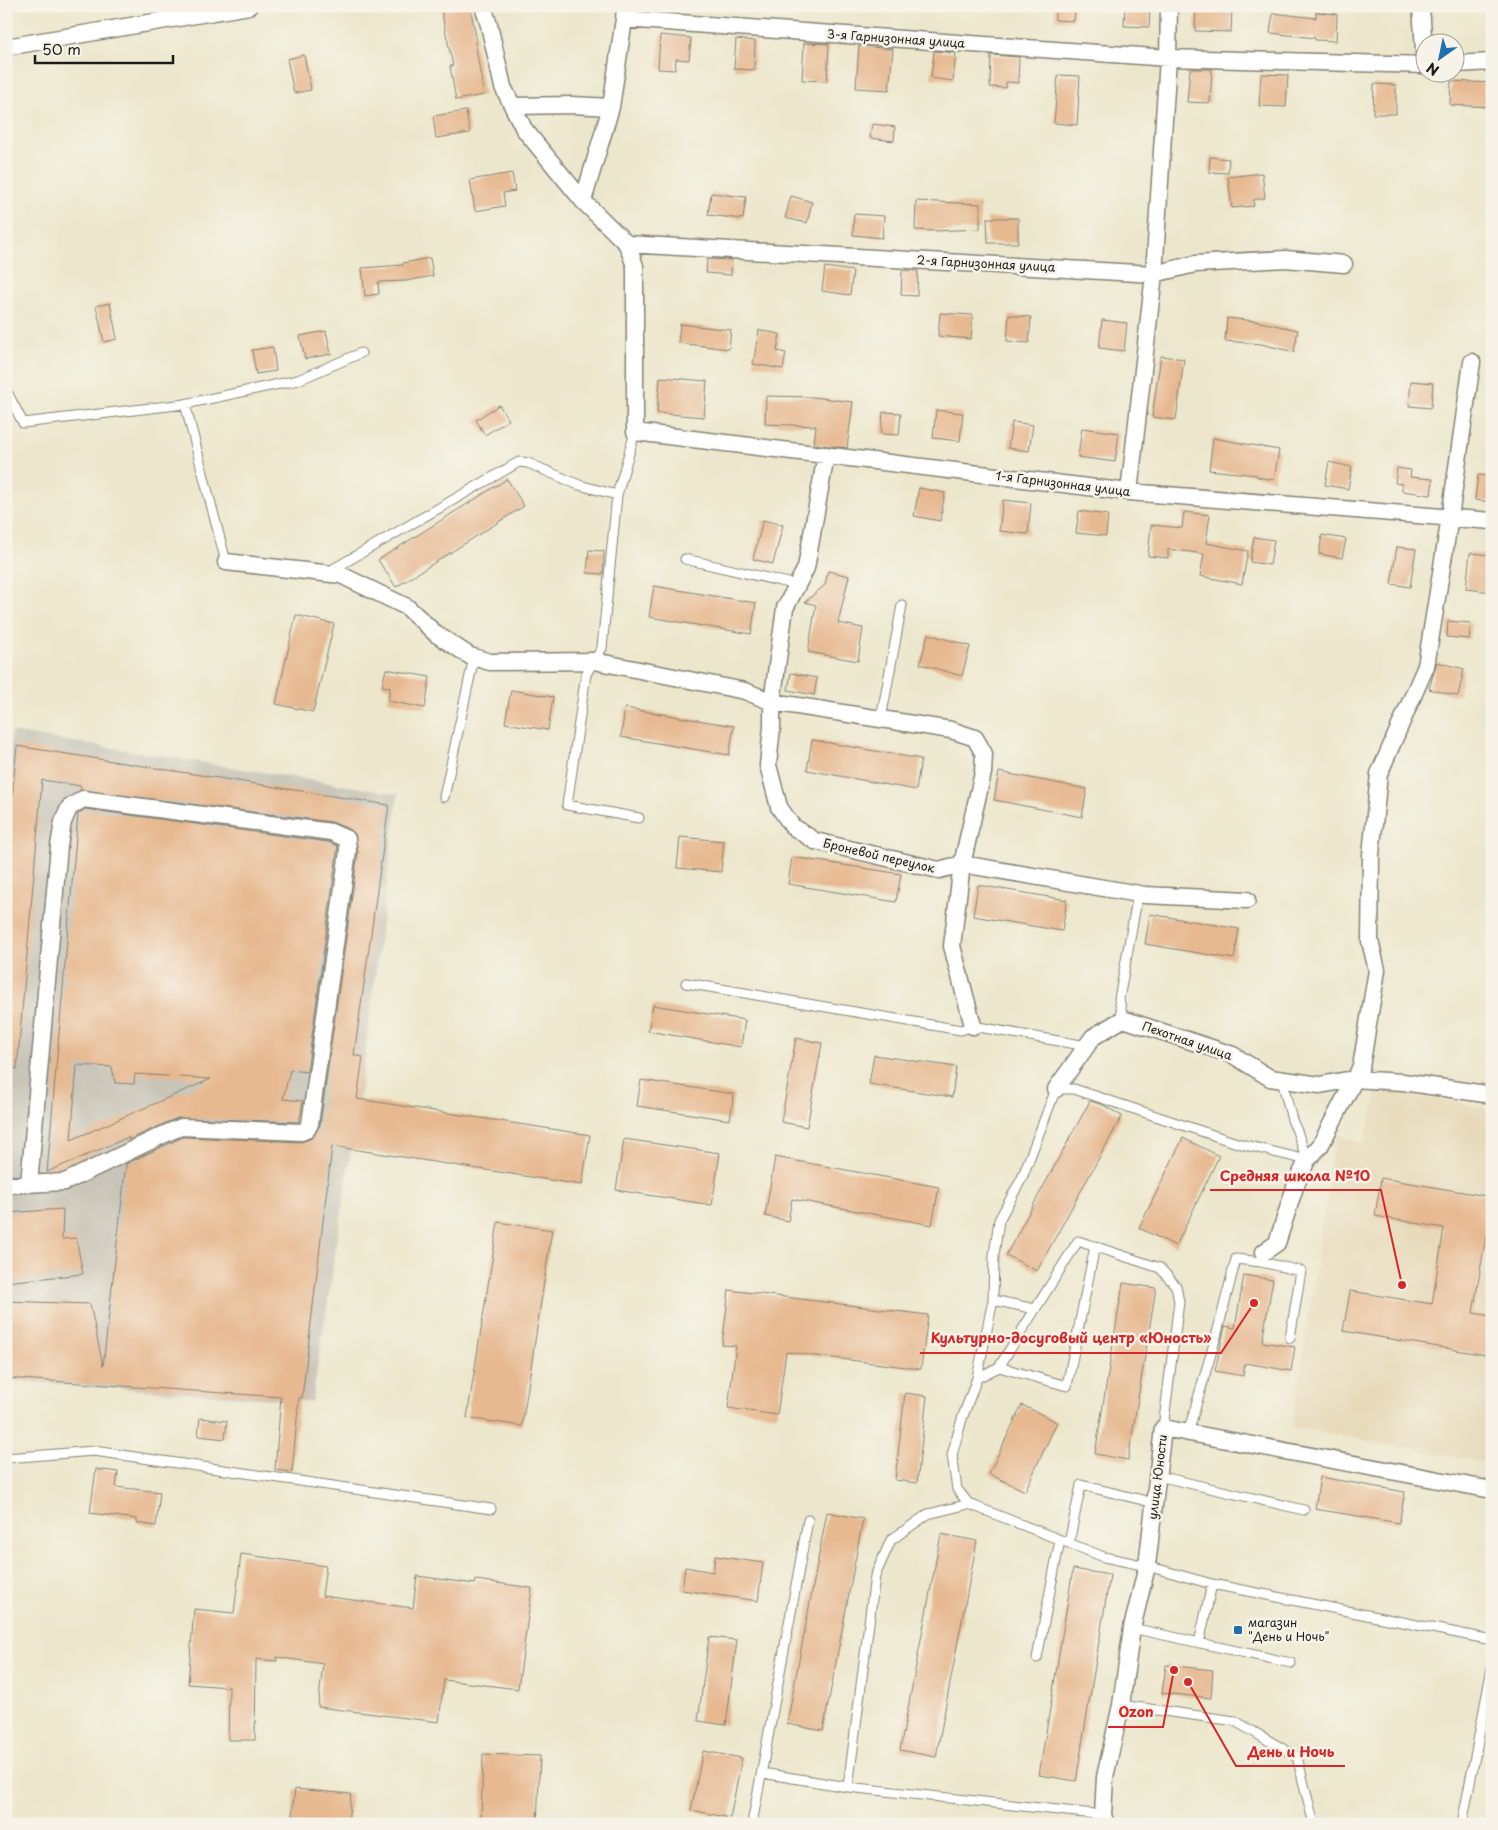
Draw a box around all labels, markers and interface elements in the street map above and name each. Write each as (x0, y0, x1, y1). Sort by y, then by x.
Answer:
street label: 3-я Гарнизонная улица (827, 24, 966, 52)
scale bar (35, 32, 172, 64)
north arrow (1416, 32, 1466, 82)
text: 50 m (42, 37, 81, 60)
text: N (1422, 57, 1443, 81)
street label: 2-я Гарнизонная улица (916, 250, 1056, 276)
street label: 1-я Гарнизонная улица (995, 466, 1132, 500)
street label: Броневой переулок (822, 833, 938, 877)
street label: Пехотная улица (1140, 1016, 1235, 1064)
callout: Средняя школа №10 (1210, 1161, 1381, 1190)
text: Средняя школа №10 (1220, 1165, 1370, 1186)
callout: Культурно-досуговый центр «Юность» (920, 1324, 1221, 1353)
text: Культурно-досуговый центр «Юность» (931, 1327, 1212, 1348)
street label: улица Юности (1143, 1433, 1171, 1520)
place label: магазин "День и Ночь" (1248, 1613, 1330, 1645)
marker: магазин "День и Ночь" (1232, 1624, 1244, 1636)
callout: Ozon (1108, 1698, 1163, 1727)
text: Ozon (1118, 1701, 1154, 1722)
callout: День и Ночь (1236, 1737, 1345, 1766)
text: День и Ночь (1247, 1741, 1335, 1762)

